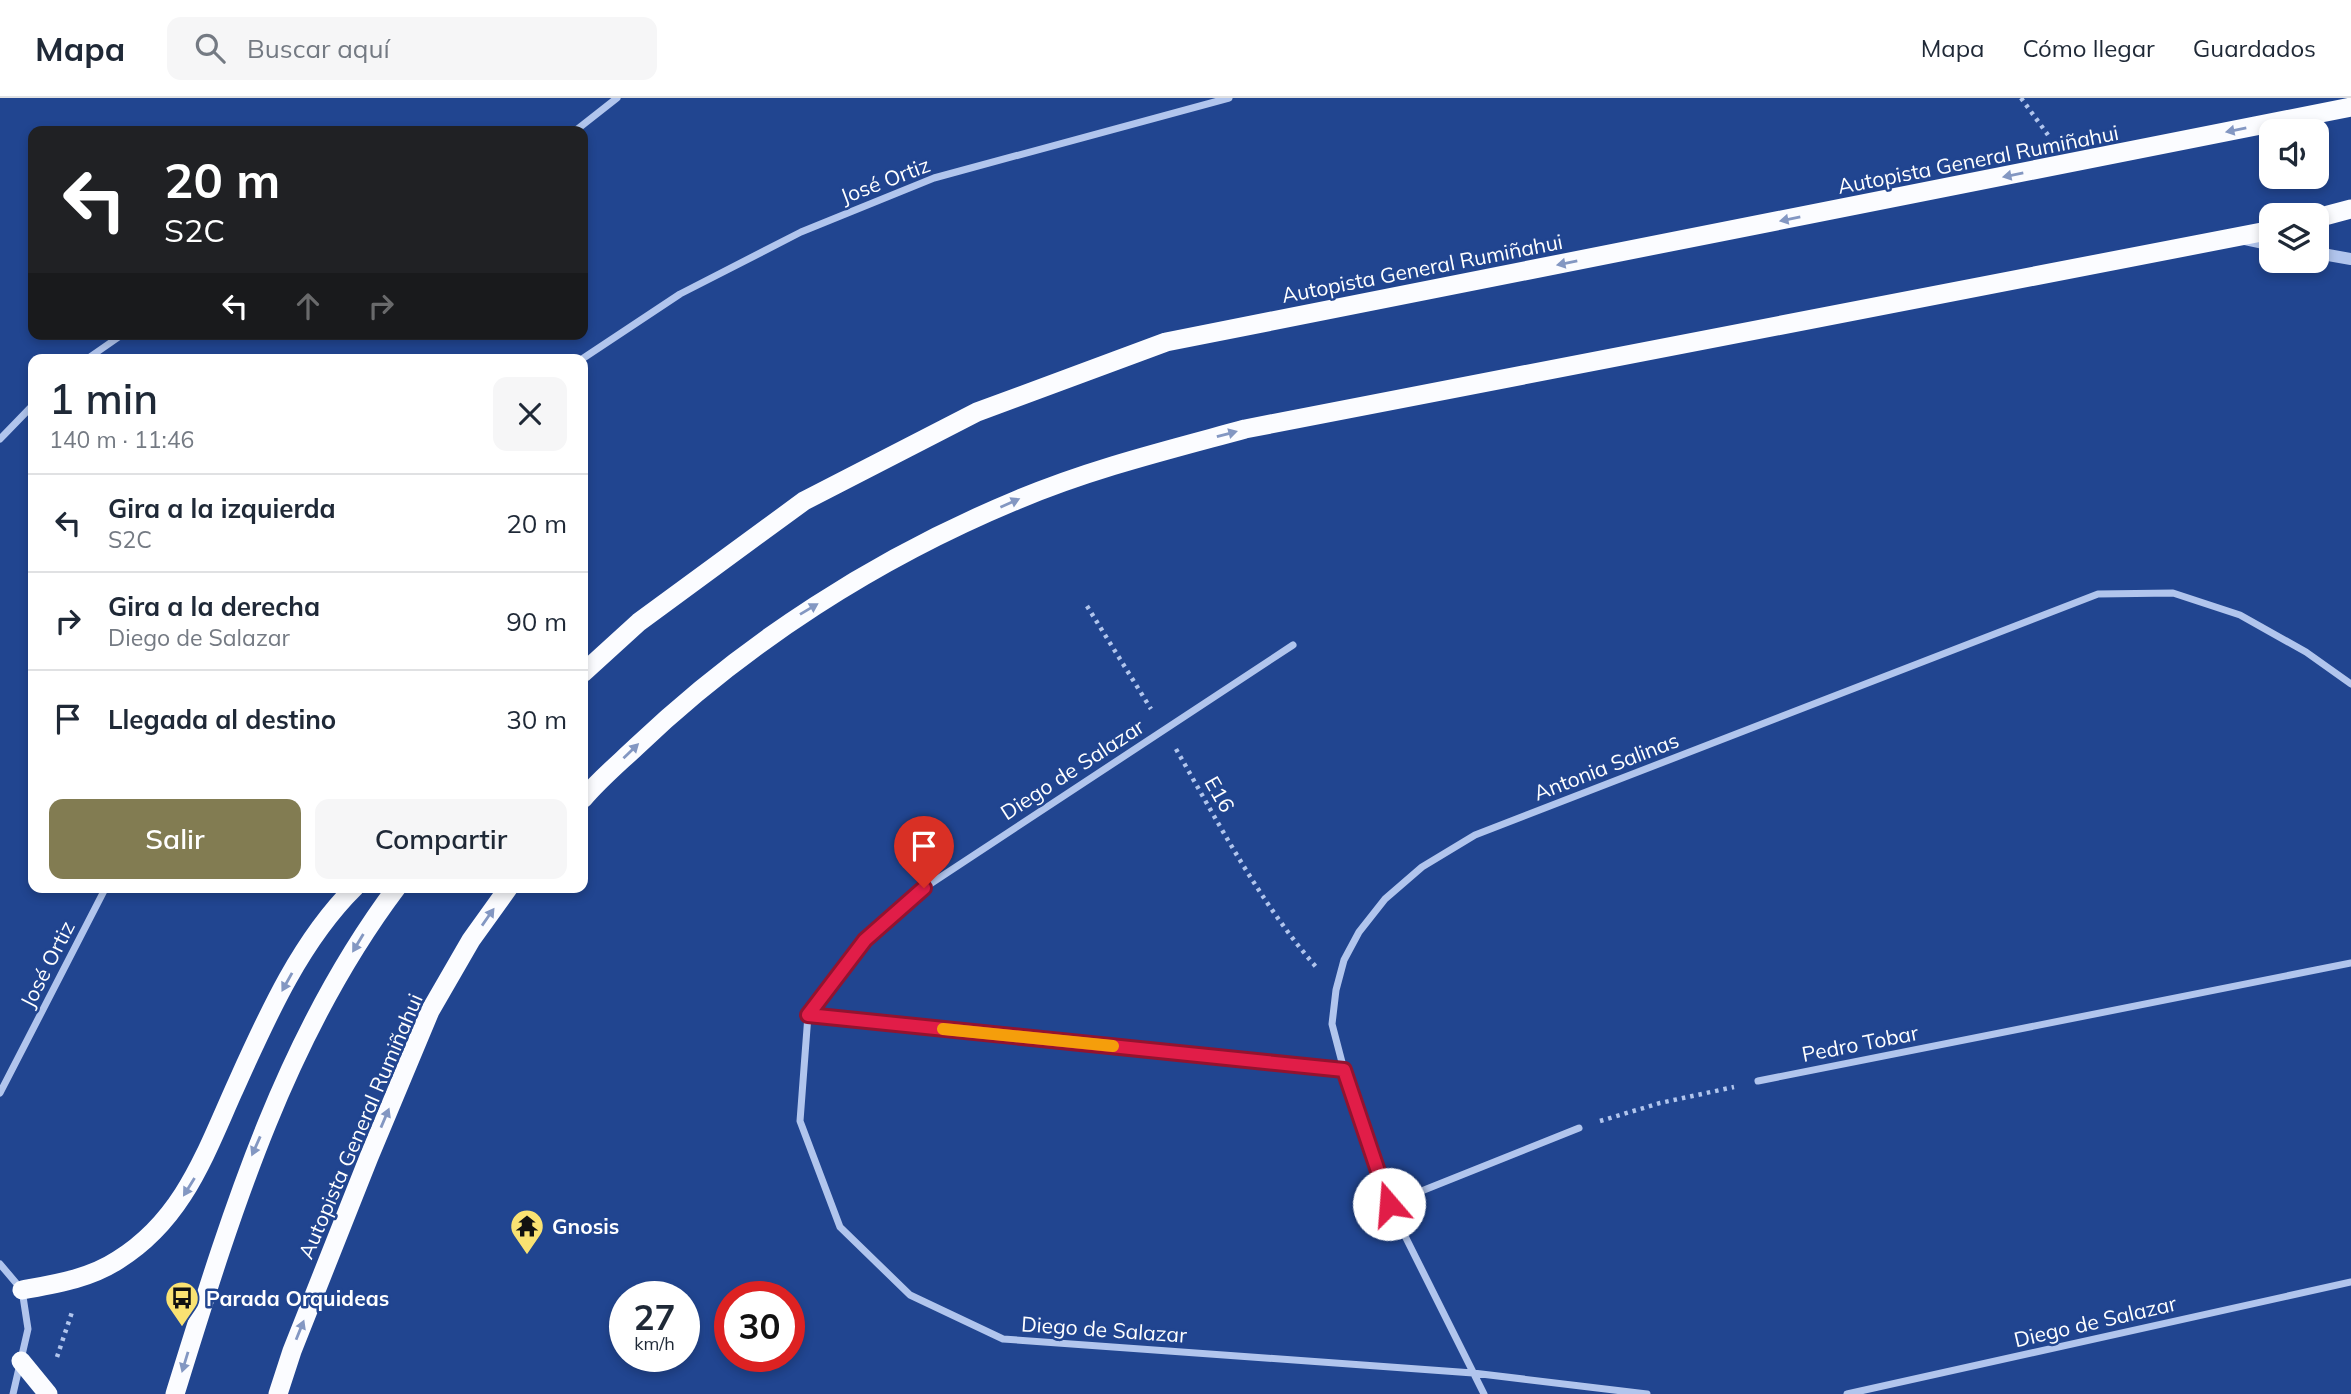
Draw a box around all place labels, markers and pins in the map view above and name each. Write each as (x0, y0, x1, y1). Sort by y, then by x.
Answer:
pin (894, 816, 954, 888)
temple icon: Gnosis (508, 1207, 546, 1256)
place label: Gnosis (552, 1213, 619, 1239)
bus stop icon: Parada Orquideas (163, 1279, 201, 1328)
place label: Parada Orquideas (206, 1285, 389, 1311)

